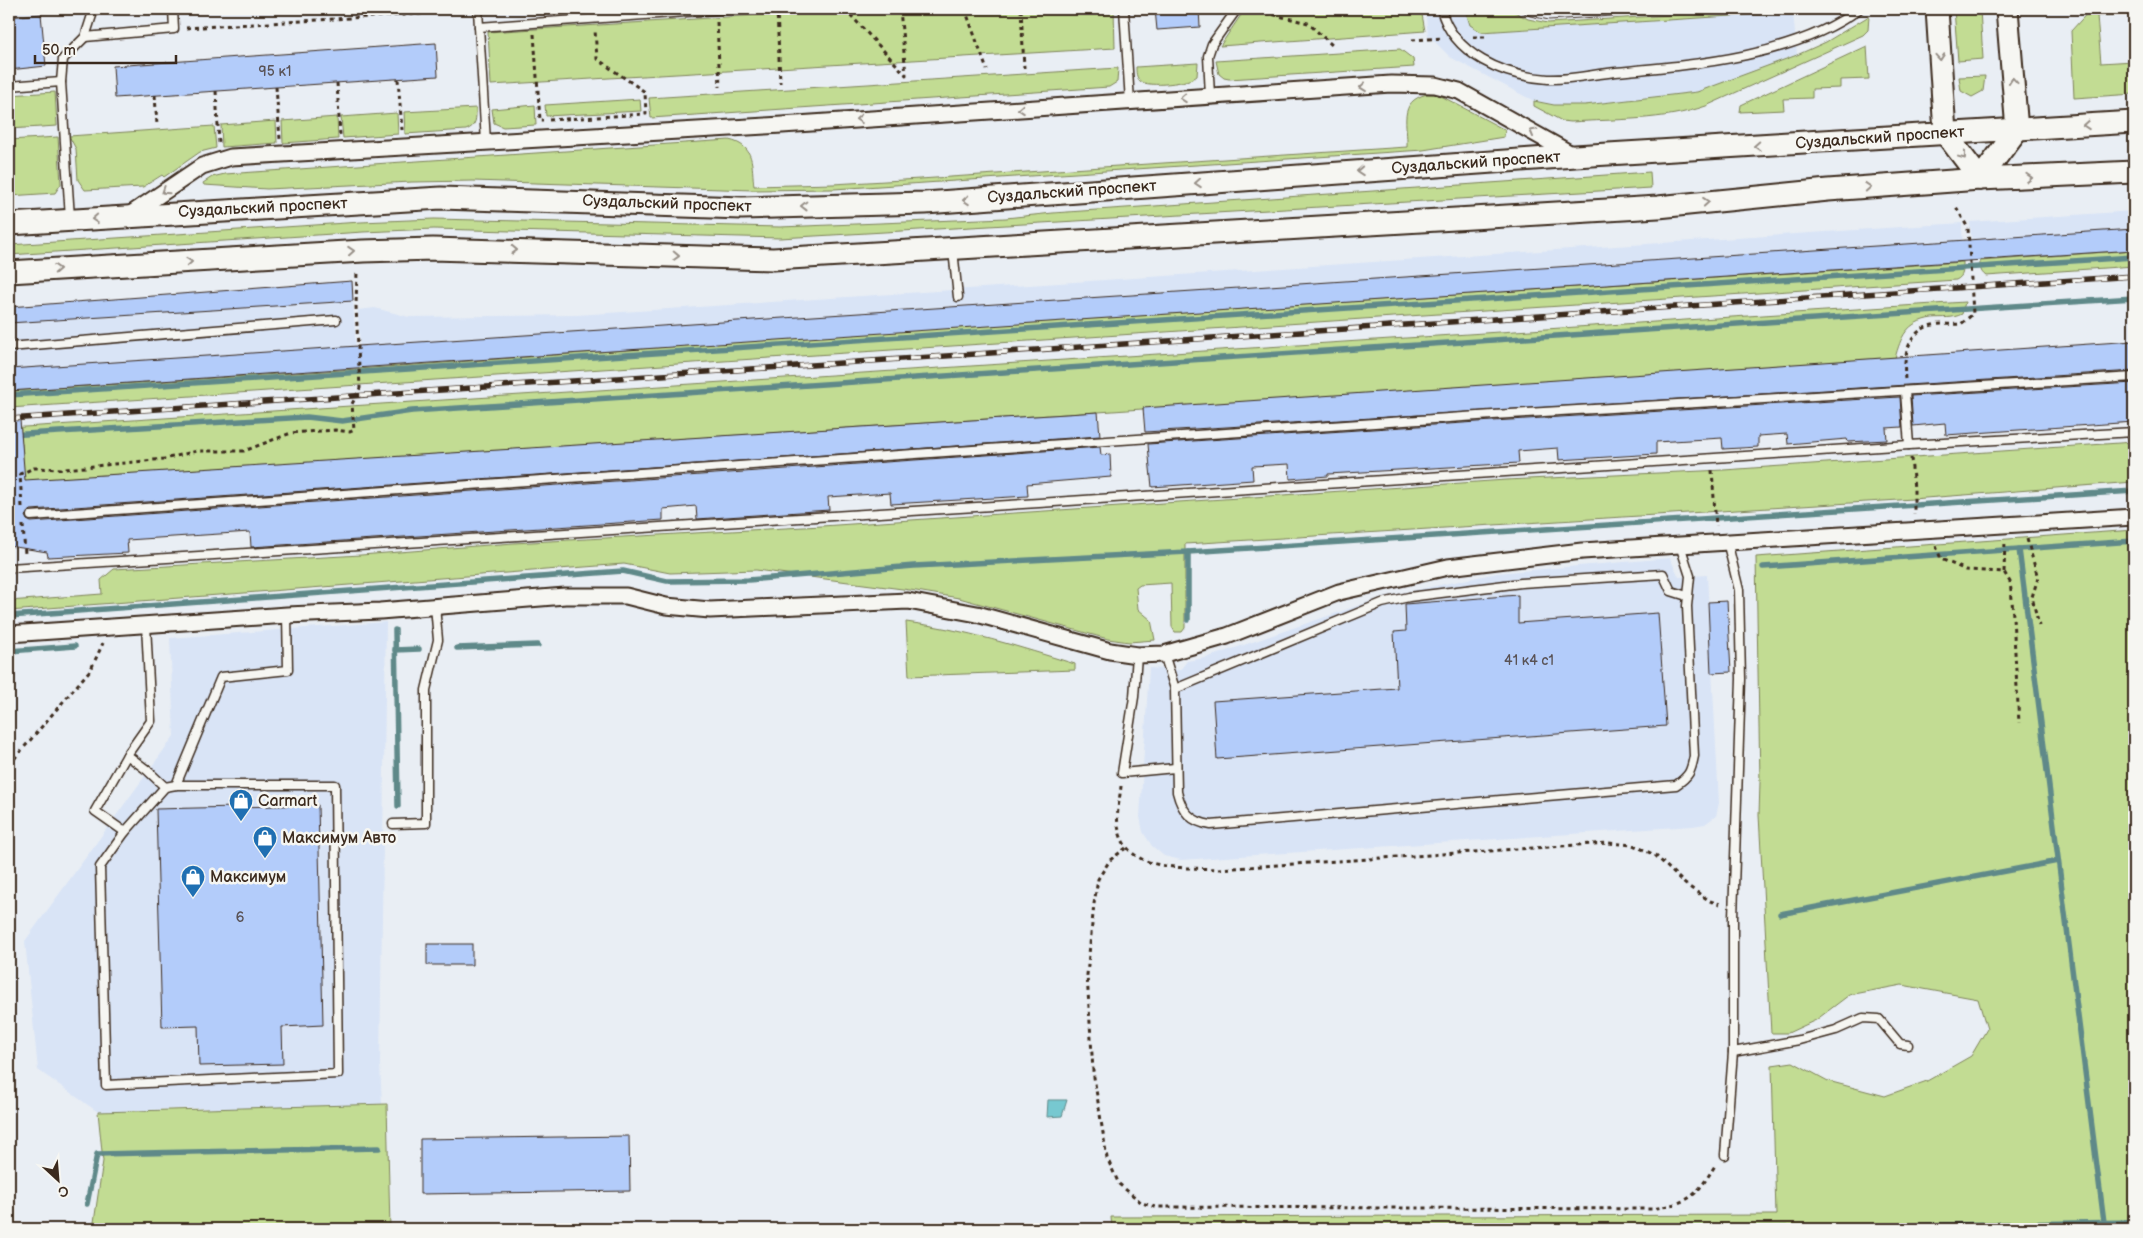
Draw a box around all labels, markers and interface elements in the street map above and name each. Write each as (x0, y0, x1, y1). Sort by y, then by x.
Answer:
scale bar (35, 32, 176, 64)
text: 50 m (42, 41, 76, 60)
one-way arrow (1935, 54, 1946, 62)
house number: 95 к1 (259, 63, 291, 80)
one-way arrow (2008, 77, 2019, 85)
one-way arrow (1359, 81, 1367, 92)
one-way arrow (1179, 92, 1187, 103)
one-way arrow (1017, 103, 1025, 114)
one-way arrow (855, 114, 863, 125)
one-way arrow (2081, 119, 2089, 130)
street label: Суздальский проспект (1795, 123, 1966, 153)
one-way arrow (1529, 128, 1538, 138)
one-way arrow (1753, 140, 1761, 151)
street label: Суздальский проспект (1391, 148, 1562, 178)
one-way arrow (1957, 150, 1966, 160)
one-way arrow (1356, 166, 1364, 177)
one-way arrow (2025, 172, 2033, 183)
street label: Суздальский проспект (987, 177, 1158, 207)
one-way arrow (1194, 177, 1202, 188)
one-way arrow (1864, 182, 1872, 193)
one-way arrow (161, 185, 170, 194)
street label: Суздальский проспект (582, 192, 753, 216)
street label: Суздальский проспект (178, 194, 349, 222)
one-way arrow (962, 194, 970, 205)
one-way arrow (1702, 197, 1710, 208)
one-way arrow (799, 201, 807, 211)
one-way arrow (91, 213, 99, 224)
one-way arrow (510, 245, 518, 256)
one-way arrow (347, 246, 355, 257)
one-way arrow (672, 250, 680, 261)
one-way arrow (185, 256, 193, 267)
one-way arrow (54, 264, 62, 275)
house number: 41 к4 с1 (1504, 652, 1554, 669)
shop icon: Carmart (228, 788, 254, 822)
place label: Carmart (258, 792, 317, 811)
shop icon: Максимум Авто (252, 825, 278, 859)
place label: Максимум Авто (282, 829, 396, 848)
shop icon: Максимум (180, 864, 206, 898)
place label: Максимум (210, 868, 286, 887)
house number: 6 (236, 909, 245, 926)
north arrow (32, 1156, 82, 1206)
text: С (55, 1181, 72, 1201)

